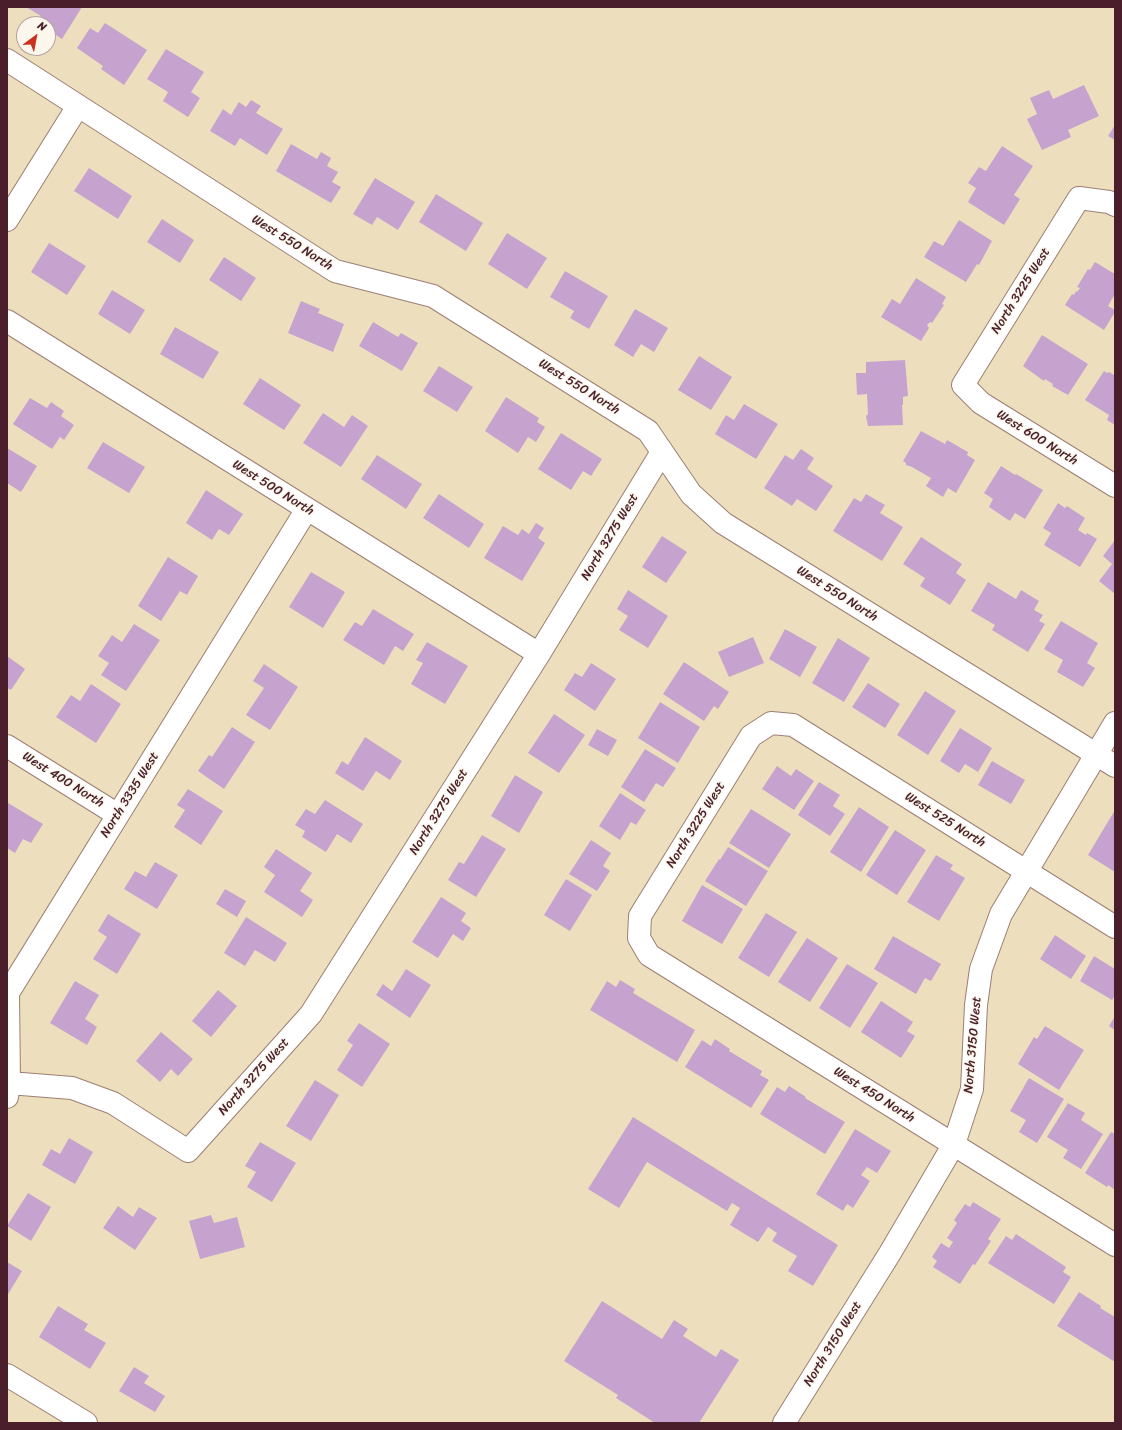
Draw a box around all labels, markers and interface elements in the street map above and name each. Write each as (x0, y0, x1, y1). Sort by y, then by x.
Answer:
north arrow (16, 16, 56, 56)
text: N (34, 16, 50, 36)
street label: West 550 North (249, 212, 335, 274)
street label: North 3225 West (988, 245, 1054, 337)
street label: West 550 North (536, 356, 622, 418)
street label: West 600 North (994, 407, 1080, 469)
street label: West 500 North (229, 457, 317, 519)
street label: North 3275 West (578, 491, 642, 583)
street label: West 550 North (794, 563, 880, 625)
street label: West 400 North (19, 749, 107, 811)
street label: North 3335 West (97, 749, 163, 841)
street label: North 3275 West (406, 766, 472, 858)
street label: North 3225 West (663, 779, 729, 871)
street label: West 525 North (902, 789, 988, 851)
street label: North 3150 West (961, 996, 985, 1094)
street label: North 3275 West (215, 1035, 293, 1119)
street label: West 450 North (830, 1064, 918, 1126)
street label: North 3150 West (801, 1299, 865, 1389)

